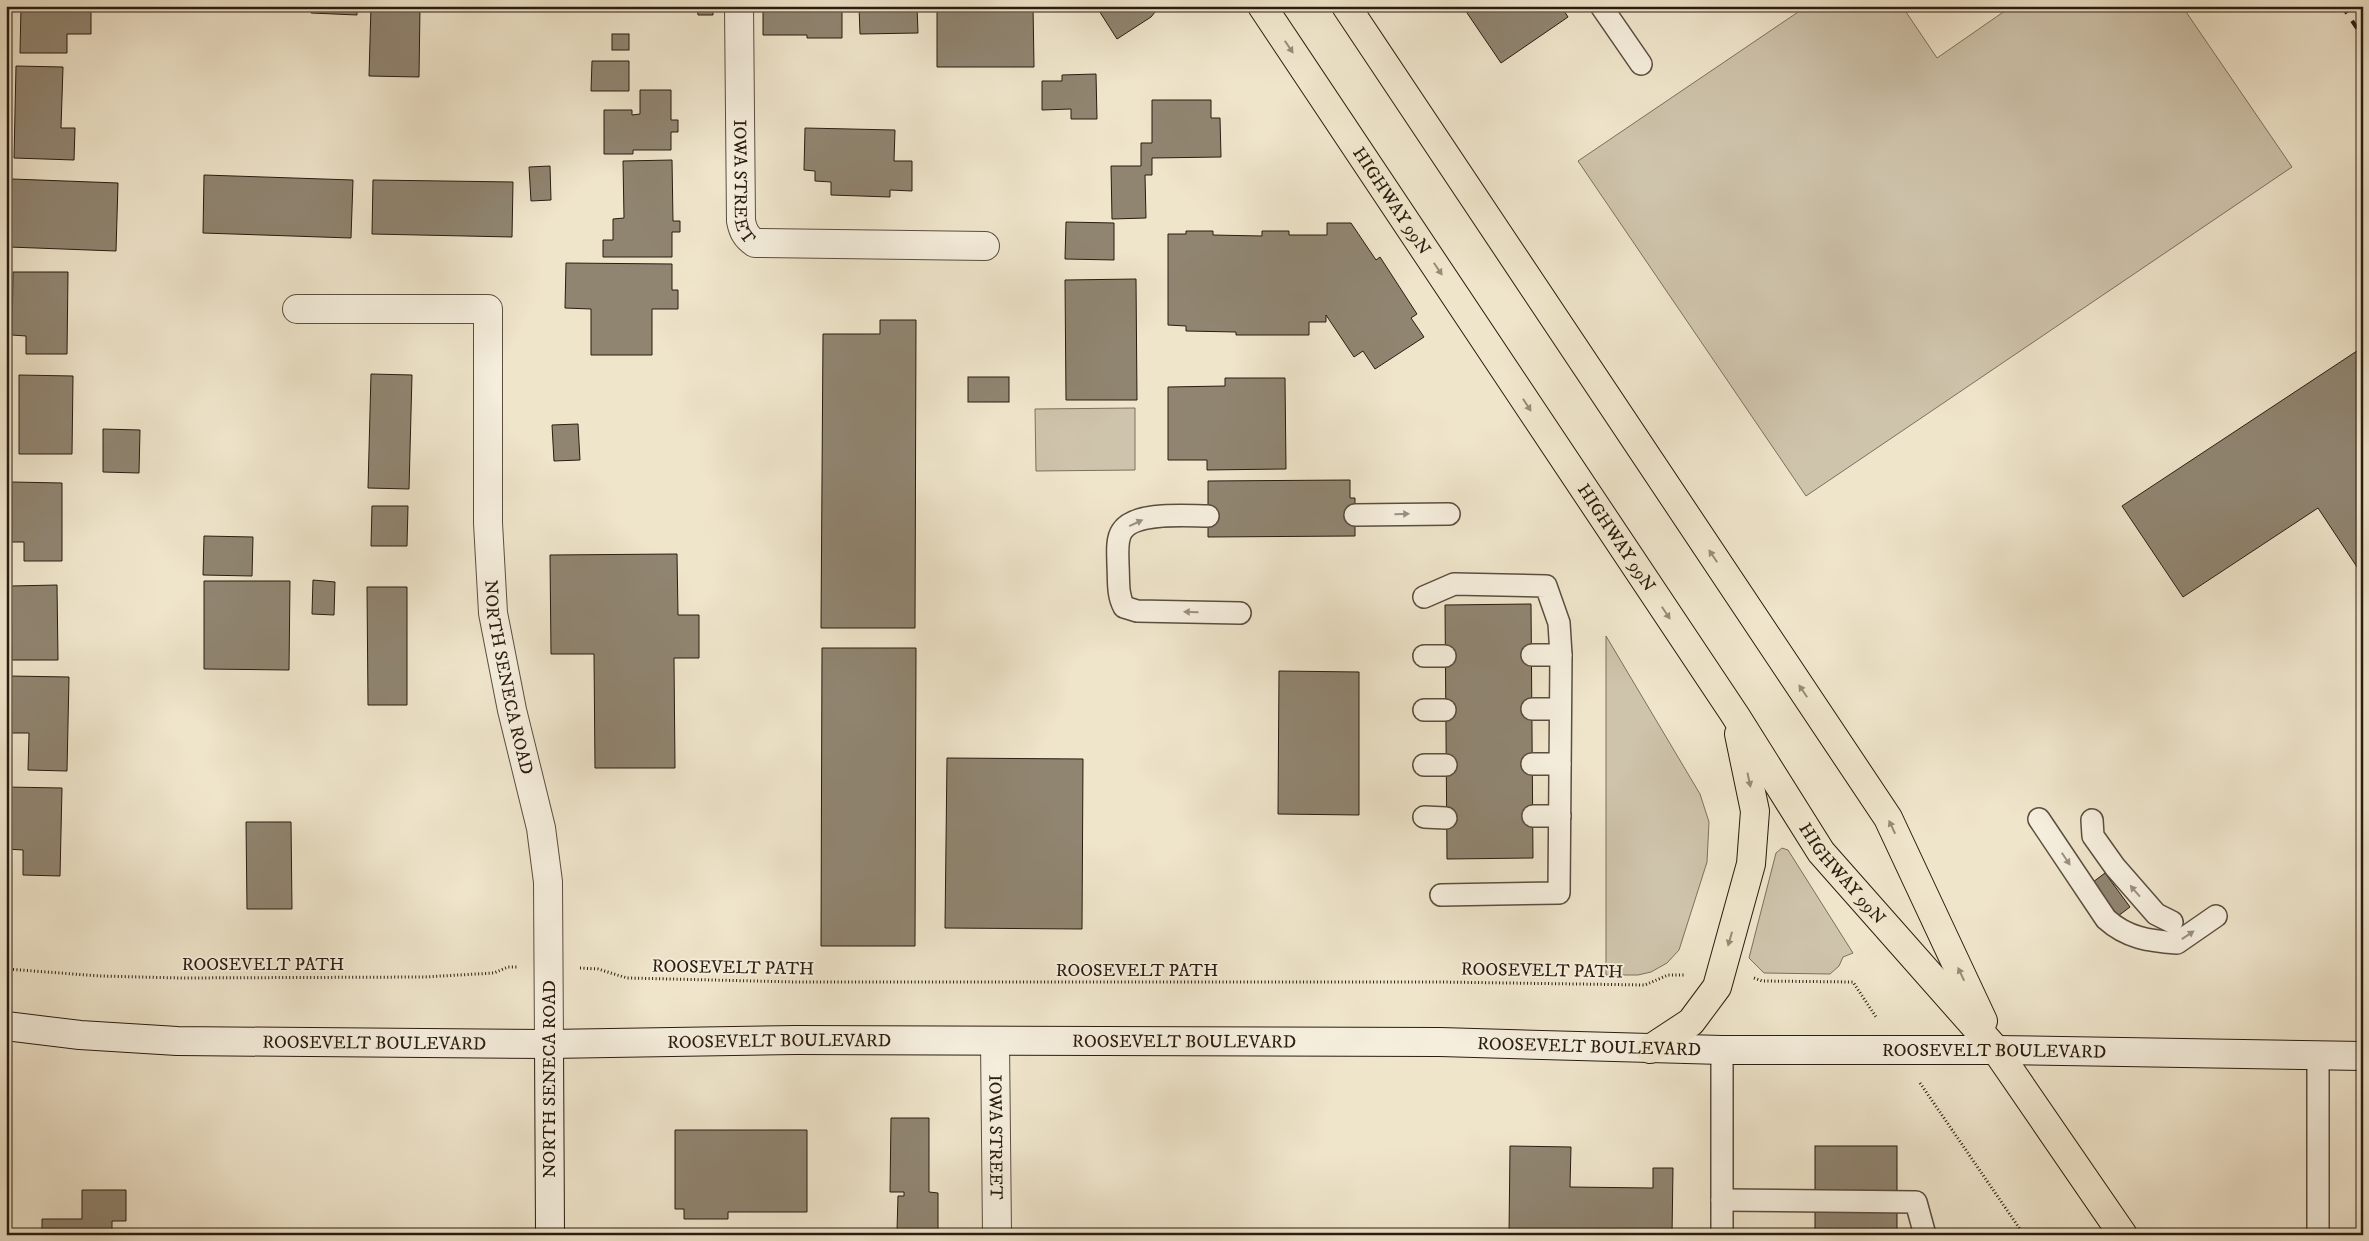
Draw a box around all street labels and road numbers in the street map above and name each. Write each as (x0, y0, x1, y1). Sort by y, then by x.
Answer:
street label: IOWA STREET (728, 119, 760, 249)
street label: HIGHWAY 99N (1347, 143, 1435, 260)
street label: HIGHWAY 99N (1572, 480, 1660, 596)
street label: NORTH SENECA ROAD (479, 579, 537, 777)
street label: HIGHWAY 99N (1794, 819, 1890, 929)
street label: ROOSEVELT PATH (182, 954, 344, 976)
street label: ROOSEVELT PATH (652, 956, 814, 980)
street label: ROOSEVELT PATH (1461, 959, 1623, 983)
street label: ROOSEVELT PATH (1056, 960, 1218, 982)
street label: NORTH SENECA ROAD (539, 980, 561, 1178)
street label: ROOSEVELT BOULEVARD (667, 1030, 891, 1054)
street label: ROOSEVELT BOULEVARD (1072, 1031, 1296, 1054)
street label: ROOSEVELT BOULEVARD (262, 1032, 486, 1055)
street label: ROOSEVELT BOULEVARD (1477, 1033, 1701, 1061)
street label: ROOSEVELT BOULEVARD (1882, 1040, 2106, 1064)
street label: IOWA STREET (983, 1074, 1007, 1200)

